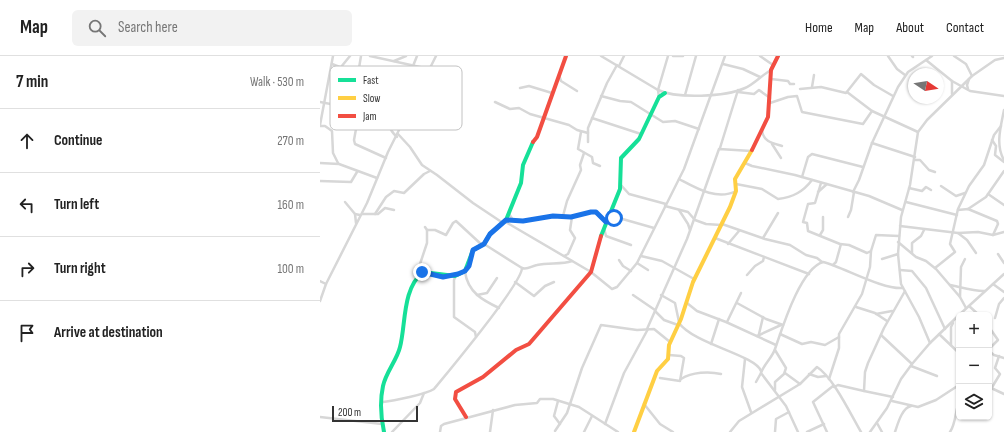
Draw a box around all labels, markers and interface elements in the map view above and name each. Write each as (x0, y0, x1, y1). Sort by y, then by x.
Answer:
search box (72, 10, 352, 46)
text: Map (20, 16, 48, 39)
icon: search (86, 17, 108, 39)
text: Search here (118, 18, 178, 37)
text: Home (805, 19, 833, 36)
text: Map (855, 19, 874, 36)
text: About (896, 19, 924, 36)
text: Contact (946, 19, 984, 36)
legend (330, 66, 462, 130)
north arrow (908, 68, 944, 104)
text: 7 min (16, 72, 48, 92)
text: Walk · 530 m (250, 74, 304, 90)
text: Fast (363, 74, 379, 87)
text: Slow (363, 92, 380, 105)
text: Jam (362, 110, 377, 123)
icon: ahead (16, 130, 38, 152)
text: Continue (54, 131, 103, 150)
text: 270 m (277, 133, 304, 149)
icon: left (16, 194, 38, 216)
text: Turn left (54, 195, 99, 214)
text: 160 m (278, 197, 304, 213)
route start (605, 209, 623, 227)
icon: right (16, 258, 38, 280)
text: Turn right (54, 259, 106, 278)
text: 100 m (277, 261, 304, 277)
route end (413, 263, 431, 281)
map controls (956, 312, 992, 420)
button: + (956, 312, 992, 348)
icon: arrive (16, 322, 38, 344)
text: Arrive at destination (54, 323, 163, 342)
button: − (956, 348, 992, 384)
button: layers (956, 384, 992, 420)
scale bar (332, 404, 418, 423)
text: 200 m (338, 406, 361, 419)

